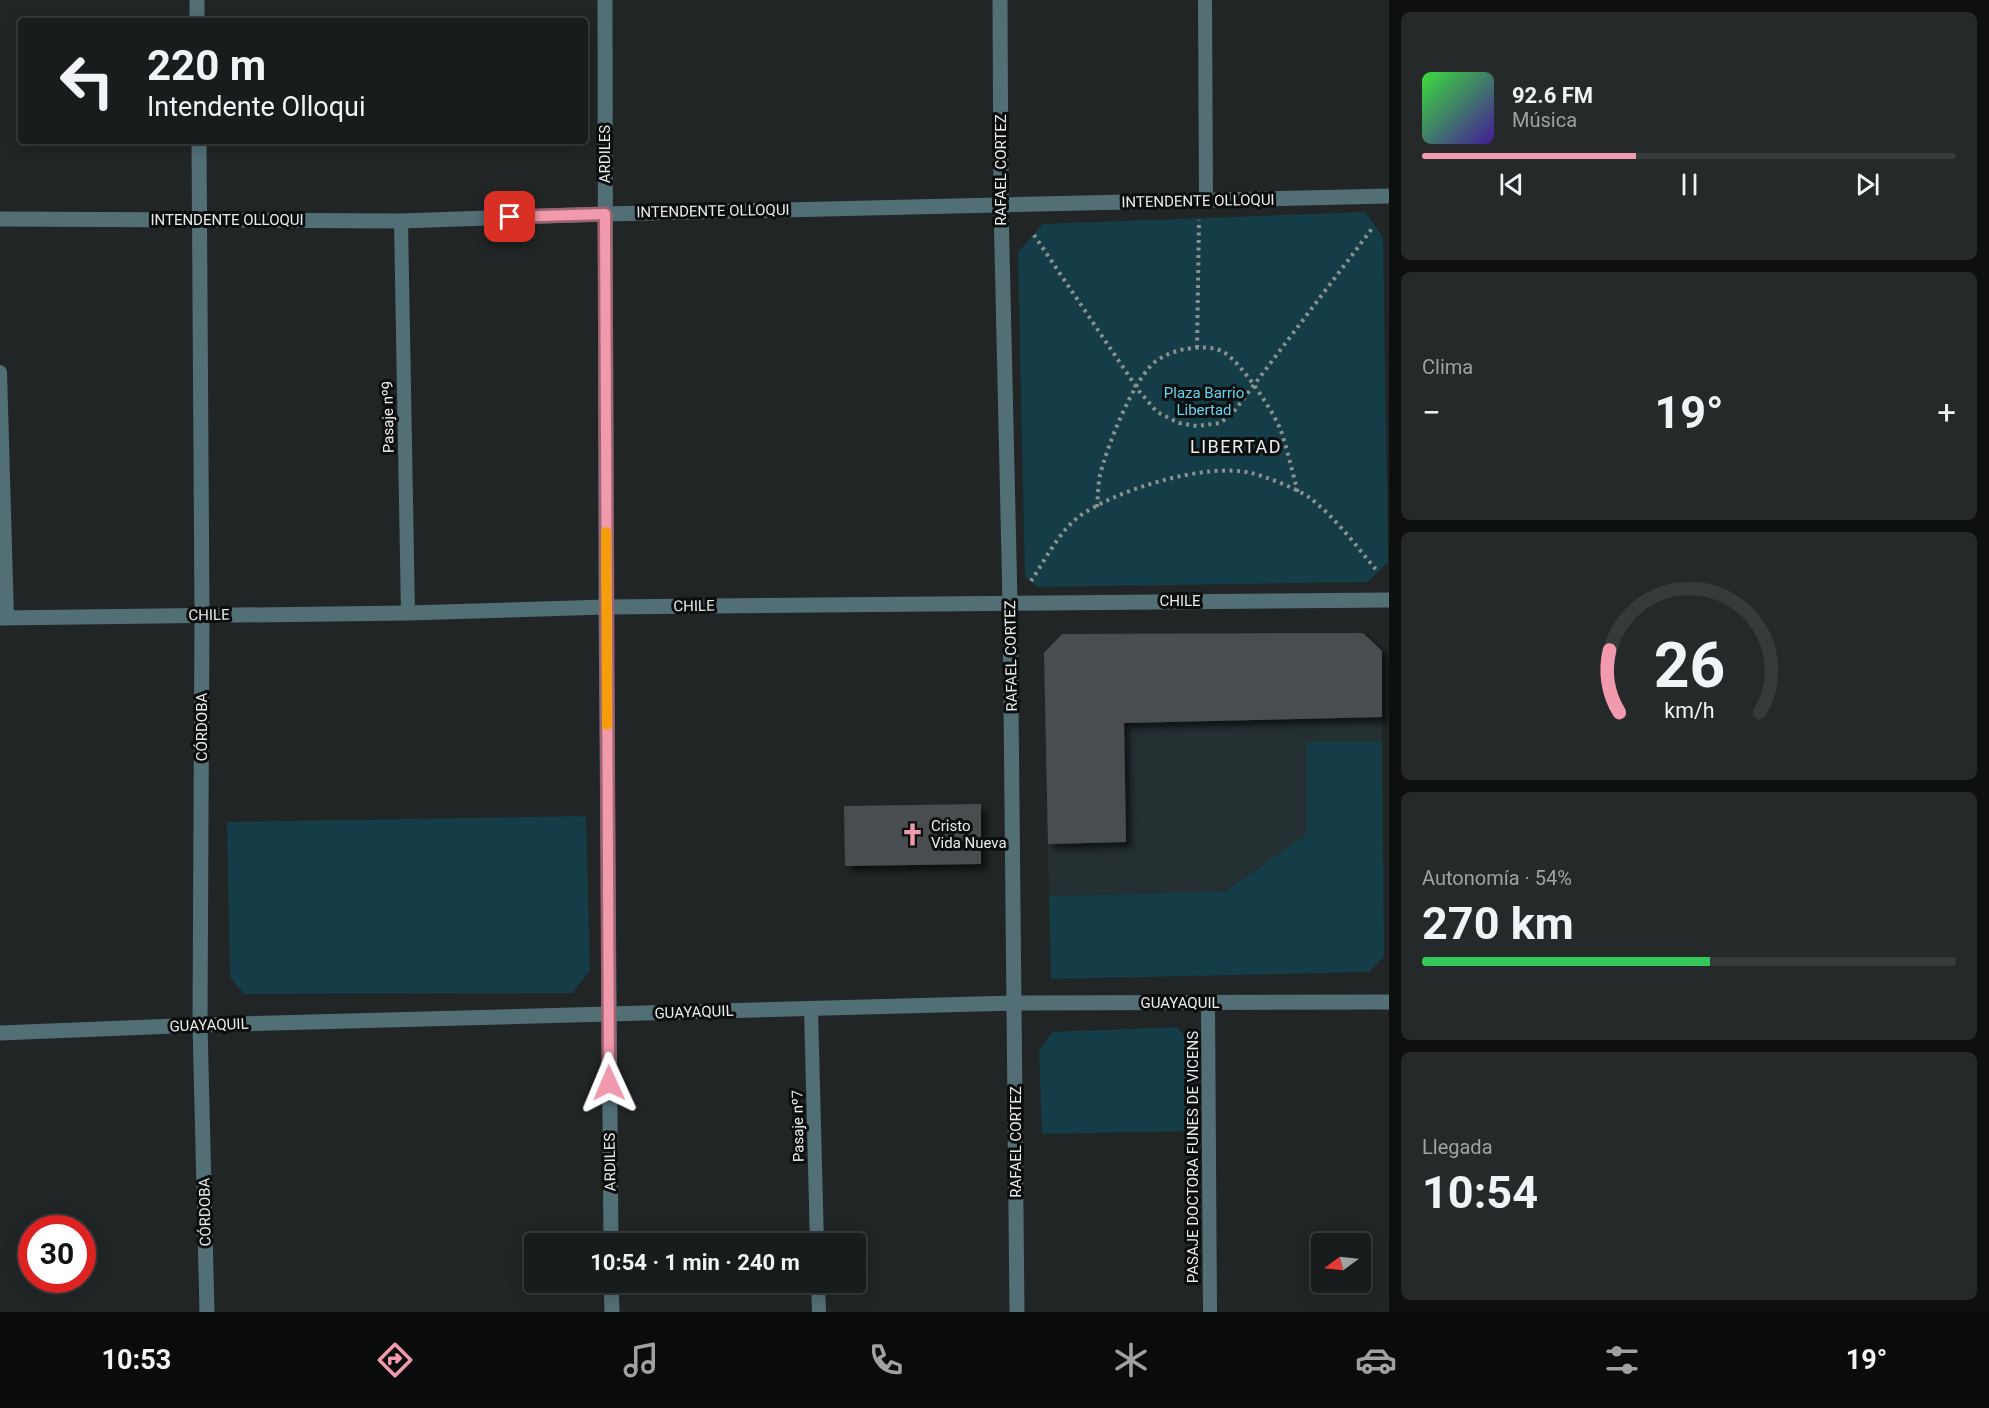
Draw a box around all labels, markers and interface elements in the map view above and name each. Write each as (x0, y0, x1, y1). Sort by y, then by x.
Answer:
text: 220 m (147, 41, 266, 90)
icon: left (48, 42, 126, 120)
text: 92.6 FM (1512, 83, 1593, 108)
text: Intendente Olloqui (147, 91, 366, 123)
text: Música (1512, 108, 1577, 132)
street label: RAFAEL CORTEZ (992, 114, 1010, 226)
street label: ARDILES (596, 125, 614, 183)
icon: previous (1495, 168, 1528, 201)
icon: pause (1673, 168, 1706, 201)
icon: next (1851, 168, 1884, 201)
pin (484, 191, 535, 242)
street label: INTENDENTE OLLOQUI (1121, 191, 1275, 211)
icon: arrive (493, 200, 526, 233)
street label: INTENDENTE OLLOQUI (636, 201, 790, 221)
street label: INTENDENTE OLLOQUI (150, 211, 304, 229)
text: Clima (1422, 355, 1473, 379)
street label: Pasaje nº9 (378, 381, 398, 453)
park label: Plaza Barrio Libertad (1164, 384, 1244, 419)
text: 19° (1654, 386, 1724, 439)
text: − (1422, 393, 1441, 432)
text: + (1937, 393, 1956, 432)
district label: LIBERTAD (1190, 436, 1282, 457)
street label: CHILE (1159, 592, 1201, 610)
street label: CHILE (673, 597, 715, 615)
street label: RAFAEL CORTEZ (1001, 600, 1021, 712)
street label: CHILE (188, 606, 230, 624)
text: 26 (1653, 629, 1725, 702)
street label: CÓRDOBA (193, 692, 211, 761)
text: km/h (1664, 698, 1714, 723)
place label: Cristo Vida Nueva (931, 817, 1007, 852)
church icon: Cristo Vida Nueva (900, 822, 926, 848)
text: Autonomía · 54% (1422, 866, 1572, 890)
text: 270 km (1422, 897, 1574, 950)
street label: GUAYAQUIL (1140, 994, 1220, 1012)
street label: GUAYAQUIL (654, 1002, 734, 1022)
street label: GUAYAQUIL (169, 1015, 249, 1035)
street label: PASAJE DOCTORA FUNES DE VICENS (1184, 1031, 1202, 1283)
position arrow (577, 1051, 641, 1115)
street label: RAFAEL CORTEZ (1007, 1086, 1025, 1198)
street label: Pasaje nº7 (788, 1090, 808, 1162)
street label: ARDILES (600, 1133, 620, 1191)
text: Llegada (1422, 1135, 1493, 1159)
text: 10:54 (1422, 1166, 1538, 1219)
street label: CÓRDOBA (195, 1177, 215, 1246)
speed limit sign: 30 (18, 1215, 96, 1293)
north arrow (1311, 1233, 1371, 1293)
map controls (1311, 1233, 1371, 1293)
text: 10:54 · 1 min · 240 m (590, 1250, 800, 1275)
icon: directions (374, 1339, 416, 1381)
icon: music (620, 1339, 662, 1381)
icon: phone (865, 1339, 907, 1381)
icon: climate (1110, 1339, 1152, 1381)
icon: car (1355, 1339, 1397, 1381)
icon: filters (1601, 1339, 1643, 1381)
text: 10:53 (102, 1344, 171, 1376)
text: 19° (1846, 1344, 1887, 1376)

